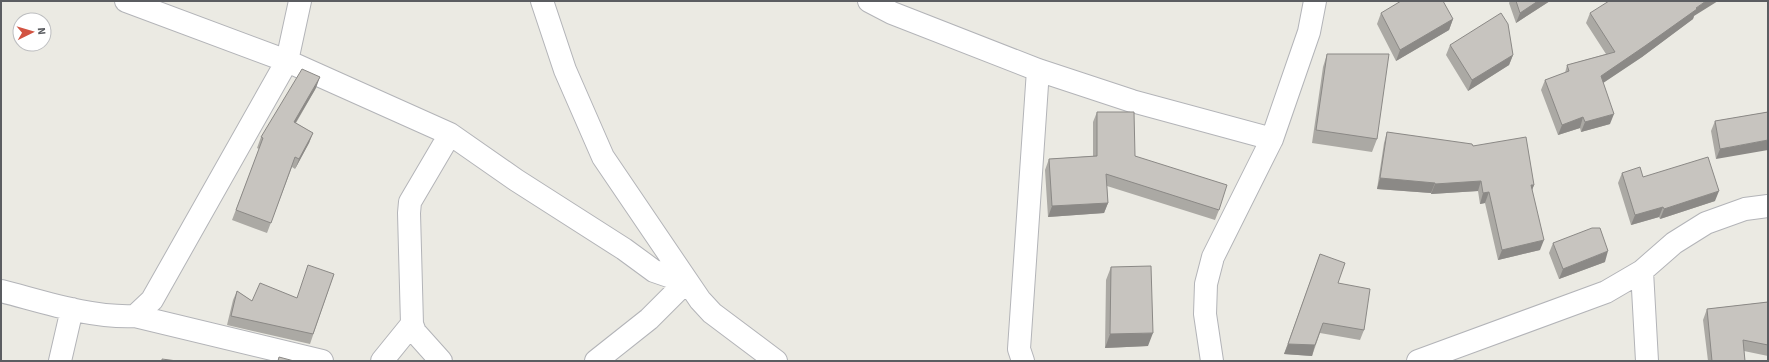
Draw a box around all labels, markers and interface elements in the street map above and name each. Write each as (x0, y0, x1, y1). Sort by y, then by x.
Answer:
north arrow (12, 12, 52, 52)
text: N (34, 27, 49, 35)

